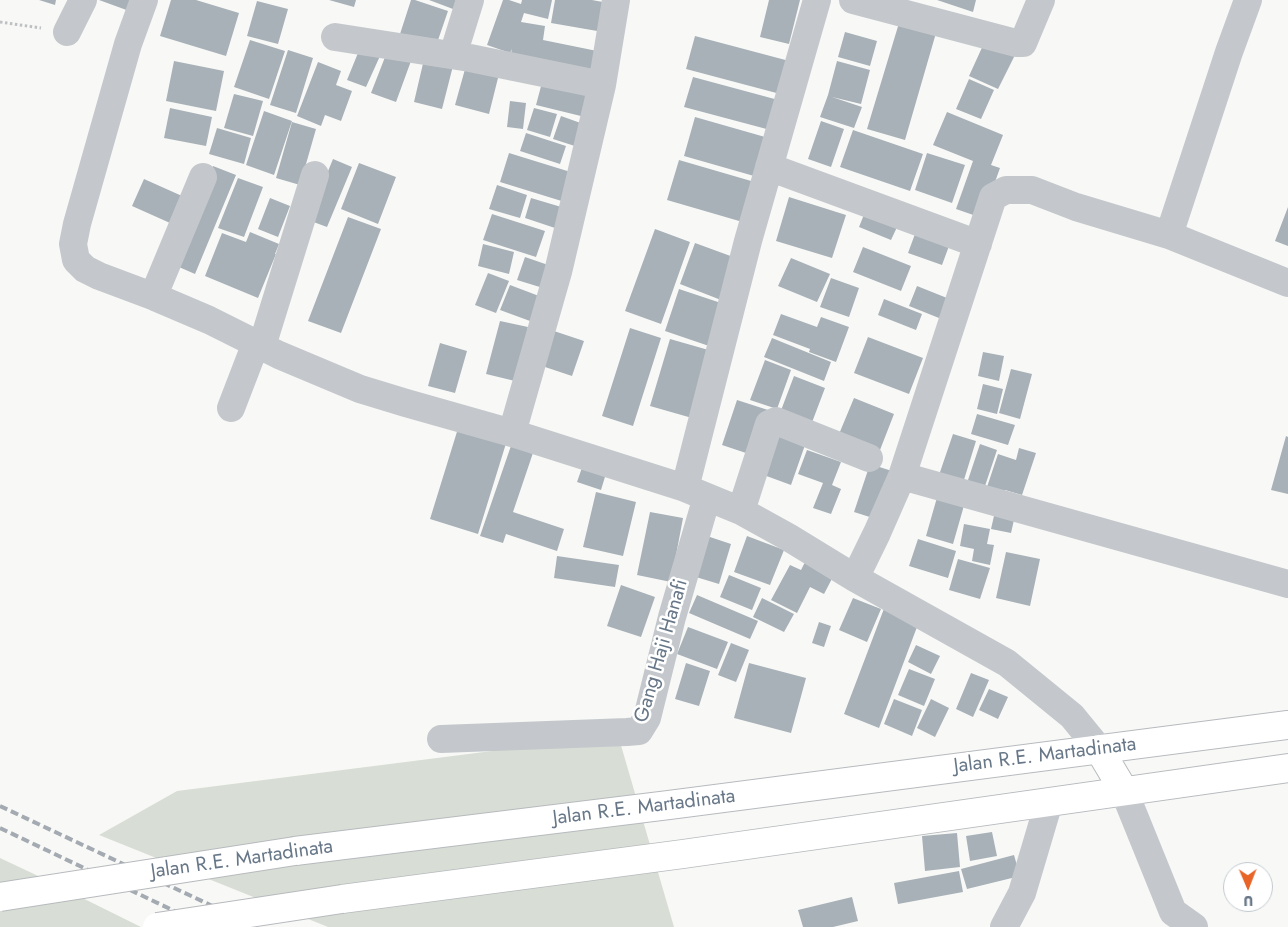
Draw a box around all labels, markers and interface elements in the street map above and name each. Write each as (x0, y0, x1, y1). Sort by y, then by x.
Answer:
street label: Gang Haji Hanafi (630, 577, 694, 725)
street label: Jalan R.E. Martadinata (952, 733, 1138, 779)
street label: Jalan R.E. Martadinata (551, 785, 737, 831)
street label: Jalan R.E. Martadinata (149, 835, 335, 885)
north arrow (1223, 862, 1273, 912)
text: U (1243, 891, 1253, 911)

